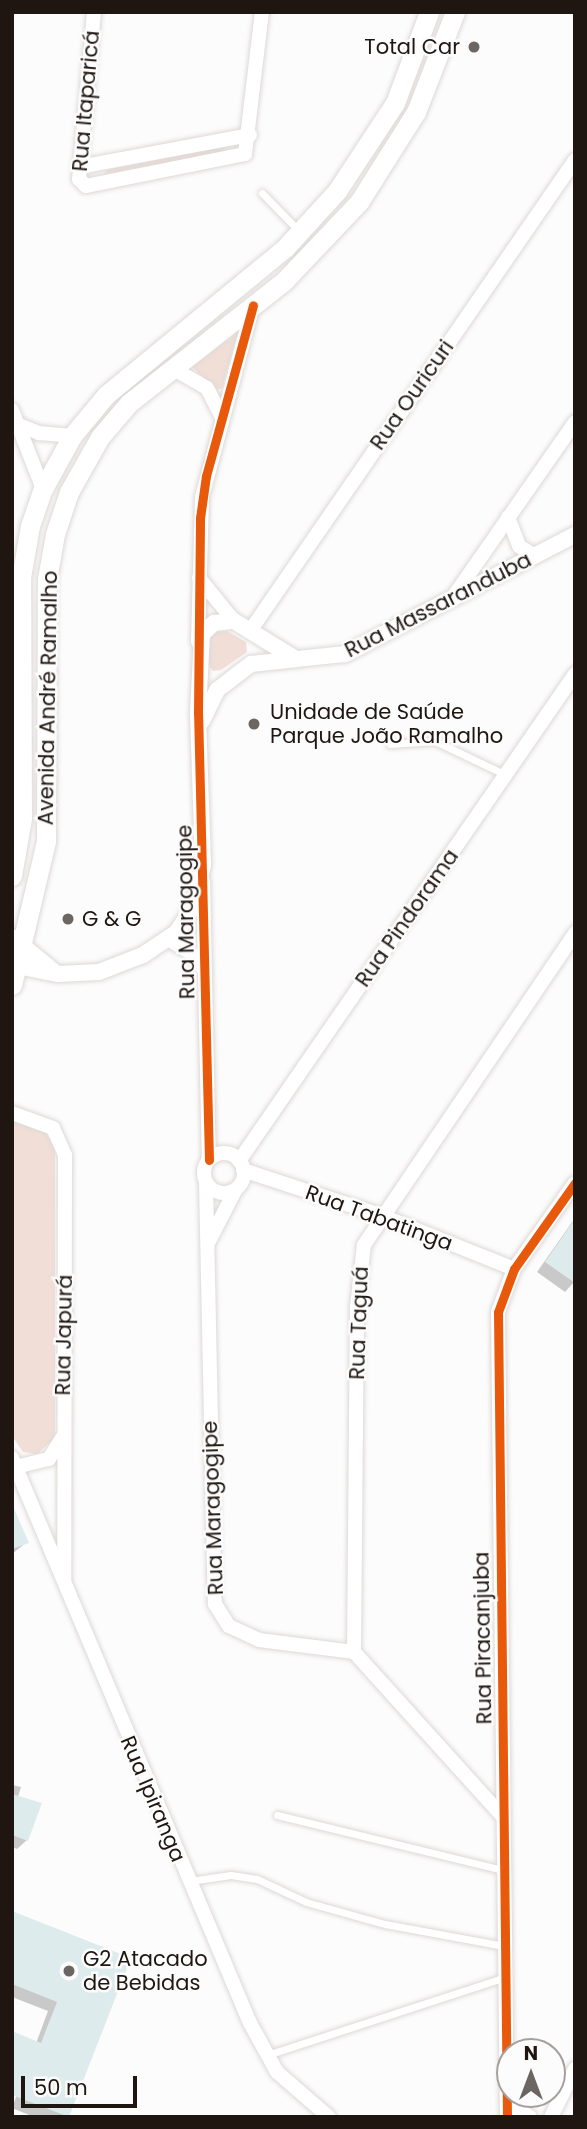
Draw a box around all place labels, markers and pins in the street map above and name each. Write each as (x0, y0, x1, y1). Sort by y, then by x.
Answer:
place label: Total Car (364, 34, 460, 60)
marker: Total Car (466, 39, 482, 55)
place label: Unidade de Saúde Parque João Ramalho (270, 699, 503, 749)
marker: Unidade de Saúde Parque João Ramalho (244, 714, 264, 734)
place label: G & G (82, 906, 141, 932)
marker: G & G (60, 911, 76, 927)
place label: G2 Atacado de Bebidas (83, 1946, 208, 1996)
marker: G2 Atacado de Bebidas (61, 1963, 77, 1979)

